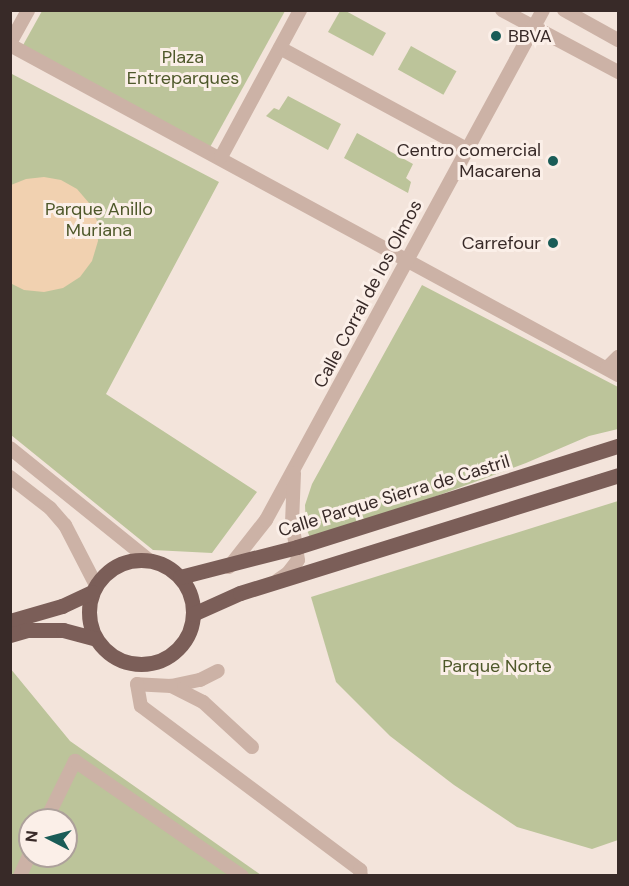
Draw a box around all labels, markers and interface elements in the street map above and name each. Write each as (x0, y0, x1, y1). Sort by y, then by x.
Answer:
place label: BBVA (508, 25, 552, 47)
marker: BBVA (489, 29, 503, 43)
park label: Plaza Entreparques (127, 47, 239, 90)
place label: Centro comercial Macarena (397, 140, 541, 182)
marker: Centro comercial Macarena (546, 154, 560, 168)
street label: Calle Corral de los Olmos (309, 196, 427, 392)
park label: Parque Anillo Muriana (45, 199, 153, 242)
place label: Carrefour (462, 232, 541, 254)
marker: Carrefour (546, 236, 560, 250)
street label: Calle Parque Sierra de Castril (276, 450, 512, 542)
park label: Parque Norte (442, 655, 552, 677)
north arrow (18, 808, 78, 868)
text: N (21, 829, 43, 843)

